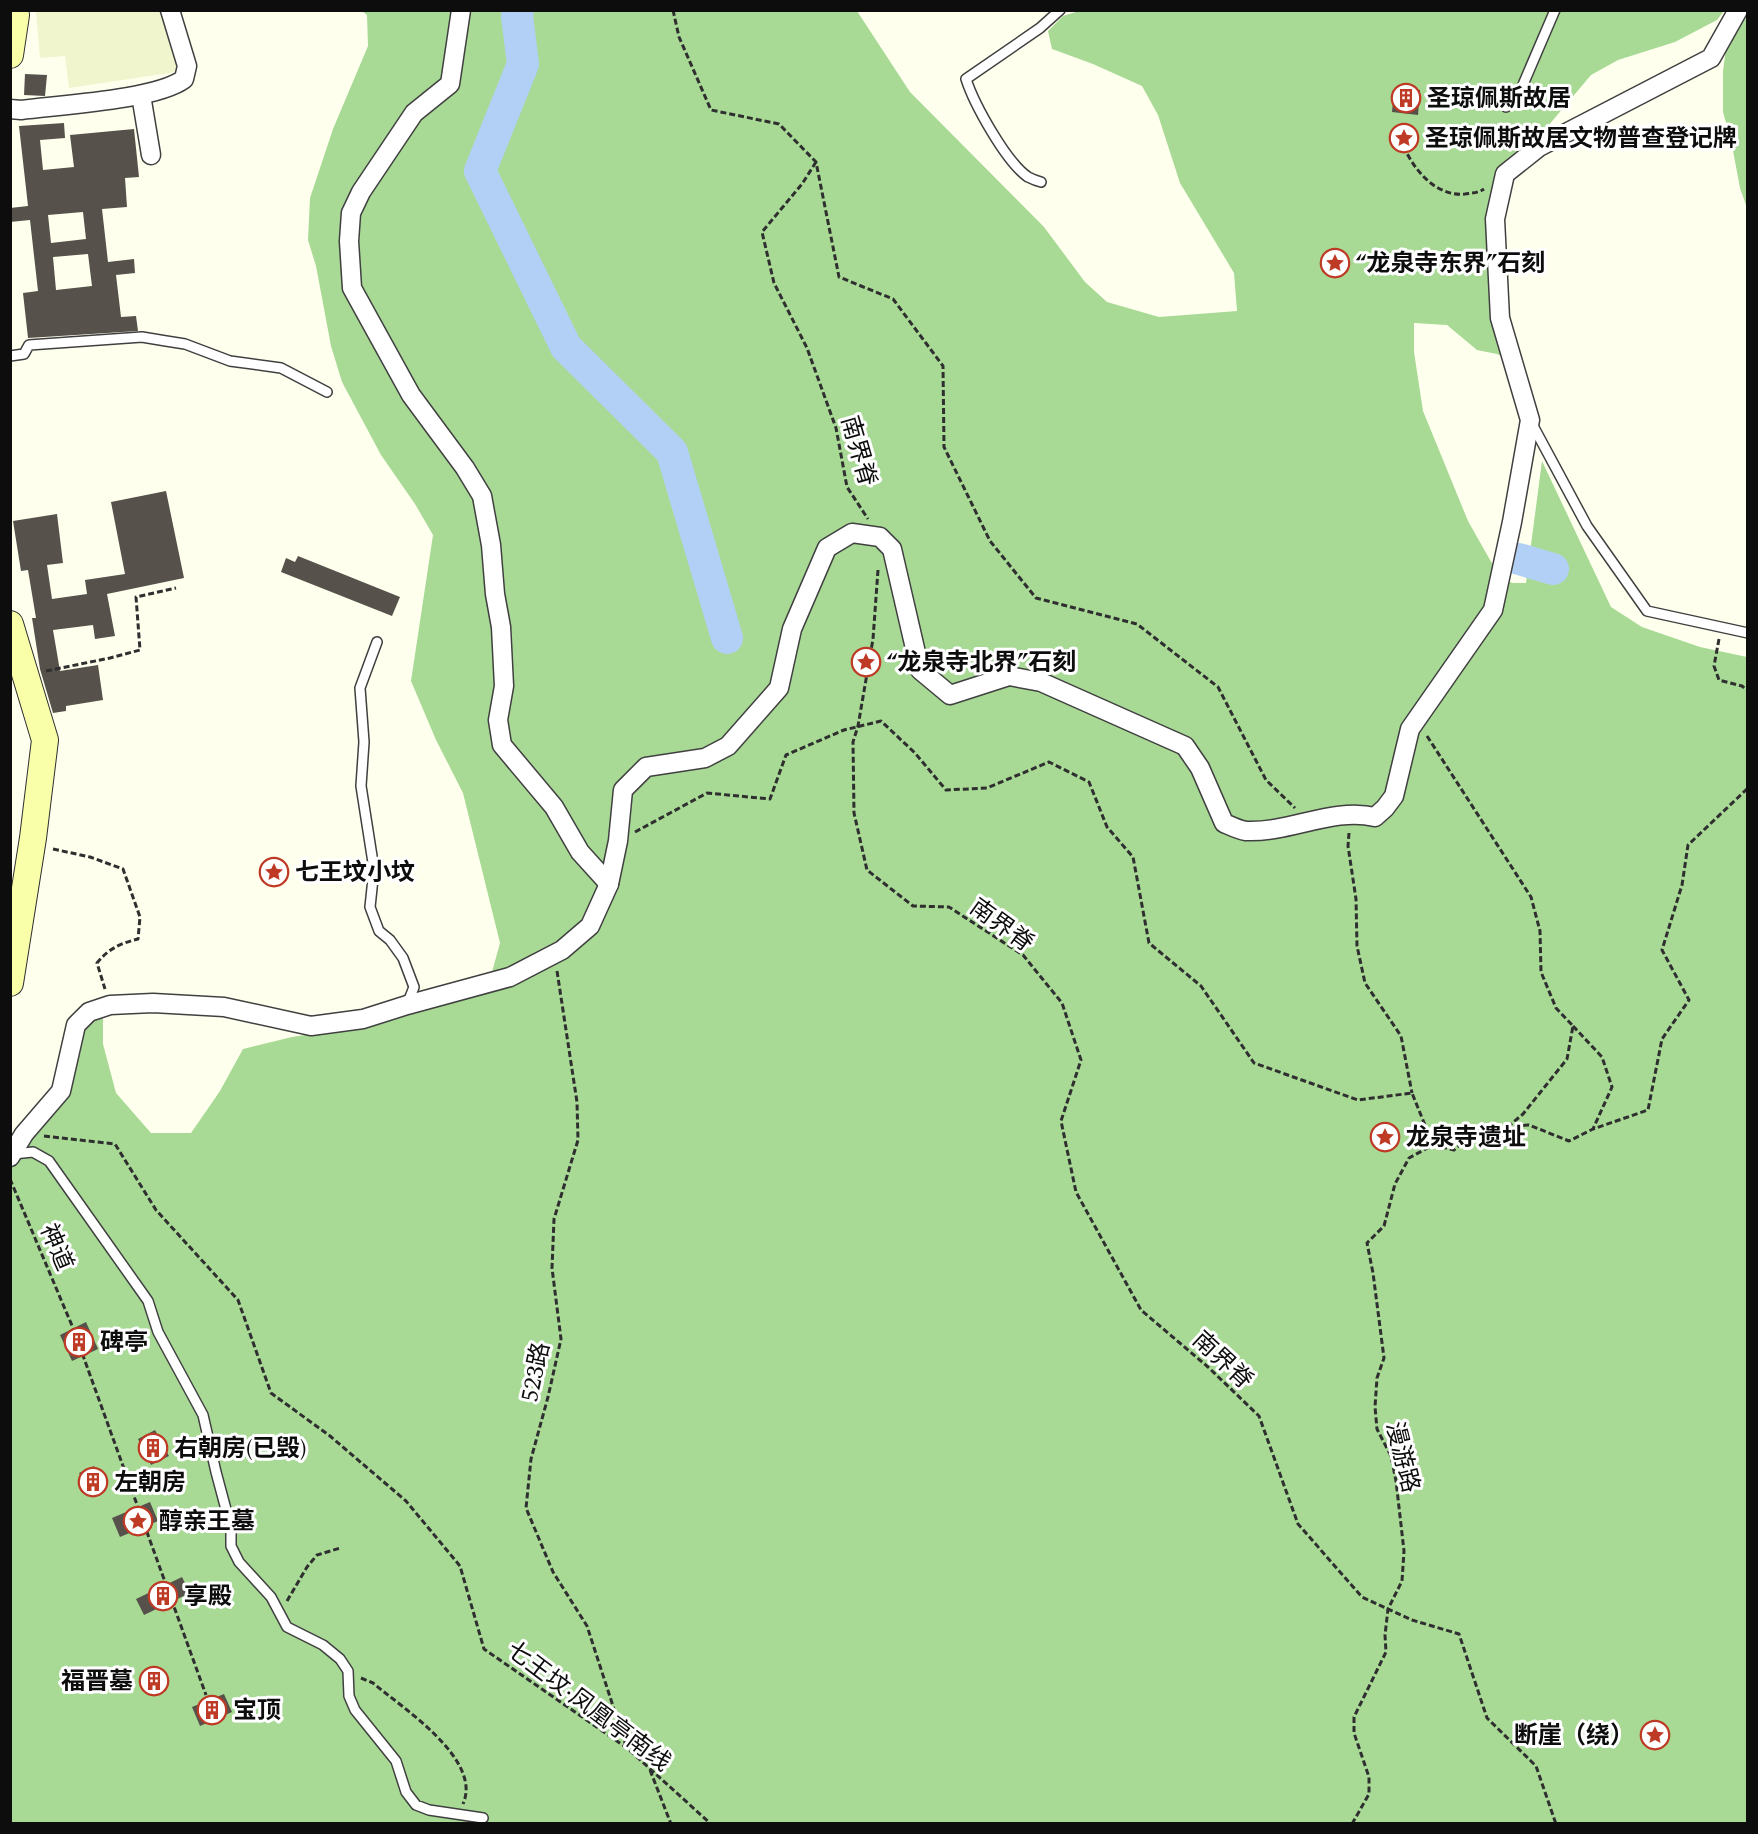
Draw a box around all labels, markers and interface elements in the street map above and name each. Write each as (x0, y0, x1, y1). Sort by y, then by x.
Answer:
place label: 圣琼佩斯故居 (1427, 81, 1571, 117)
building icon: 圣琼佩斯故居 (1390, 82, 1422, 114)
place label: 圣琼佩斯故居文物普查登记牌 (1425, 121, 1737, 157)
place icon: 圣琼佩斯故居文物普查登记牌 (1388, 122, 1420, 154)
place label: “龙泉寺东界”石刻 (1356, 246, 1545, 282)
place icon: “龙泉寺东界”石刻 (1319, 247, 1351, 279)
street label: 南界脊 (831, 412, 885, 491)
place label: “龙泉寺北界”石刻 (887, 645, 1076, 681)
place icon: “龙泉寺北界”石刻 (850, 646, 882, 678)
place label: 七王坟小坟 (295, 855, 415, 891)
place icon: 七王坟小坟 (258, 856, 290, 888)
street label: 南界脊 (962, 890, 1041, 962)
place label: 龙泉寺遗址 (1406, 1120, 1526, 1156)
place icon: 龙泉寺遗址 (1369, 1121, 1401, 1153)
street label: 神道 (30, 1218, 82, 1277)
street label: 南界脊 (1184, 1323, 1261, 1398)
place label: 碑亭 (100, 1325, 148, 1361)
building icon: 碑亭 (63, 1326, 95, 1358)
street label: 523路 (512, 1339, 560, 1405)
street label: 漫游路 (1376, 1418, 1428, 1497)
place label: 右朝房(已毁) (174, 1431, 307, 1467)
building icon: 右朝房(已毁) (137, 1432, 169, 1464)
place label: 左朝房 (114, 1465, 186, 1501)
building icon: 左朝房 (77, 1466, 109, 1498)
place label: 醇亲王墓 (159, 1504, 255, 1540)
place icon: 醇亲王墓 (122, 1505, 154, 1537)
place label: 享殿 (184, 1579, 232, 1615)
building icon: 享殿 (147, 1580, 179, 1612)
street label: 七王坟·凤凰亭南线 (499, 1633, 678, 1781)
place label: 福晋墓 (61, 1664, 133, 1700)
building icon: 福晋墓 (138, 1665, 170, 1697)
place label: 宝顶 (233, 1693, 281, 1729)
building icon: 宝顶 (196, 1694, 228, 1726)
place label: 断崖（绕） (1514, 1718, 1634, 1754)
place icon: 断崖（绕） (1639, 1719, 1671, 1751)

